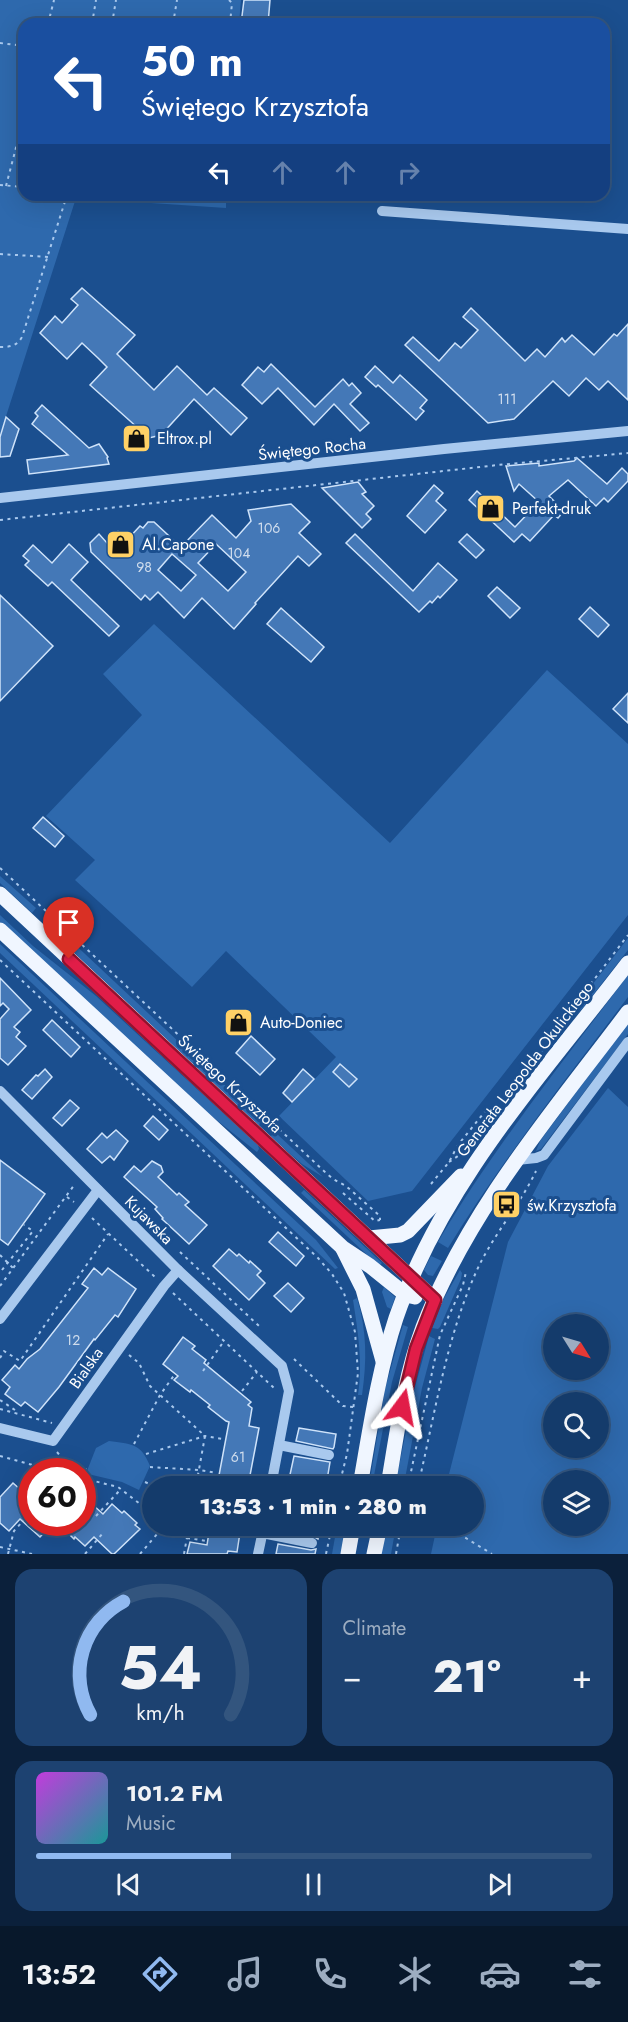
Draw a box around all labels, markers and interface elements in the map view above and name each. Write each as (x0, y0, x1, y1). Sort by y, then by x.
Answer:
text: 50 m (141, 31, 243, 92)
icon: left (42, 42, 120, 120)
text: Świętego Krzysztofa (141, 87, 369, 126)
icon: left (203, 156, 236, 189)
icon: ahead (266, 156, 299, 189)
icon: ahead (329, 156, 362, 189)
icon: right (392, 156, 425, 189)
house number: 111 (498, 389, 516, 409)
shop icon: Eltrox.pl (120, 422, 152, 454)
place label: Eltrox.pl (157, 427, 212, 450)
street label: Świętego Rocha (257, 432, 367, 466)
shop icon: Perfekt-druk (475, 492, 507, 524)
place label: Perfekt-druk (512, 497, 592, 520)
house number: 106 (258, 518, 280, 538)
shop icon: Al.Capone (105, 528, 137, 560)
place label: Al.Capone (142, 533, 214, 556)
house number: 104 (228, 543, 250, 563)
house number: 98 (136, 557, 152, 577)
pin (43, 897, 94, 959)
icon: arrive (52, 906, 85, 939)
street label: Generała Leopolda Okulickiego (451, 976, 599, 1162)
shop icon: Auto-Doniec (223, 1006, 255, 1038)
place label: Auto-Doniec (260, 1011, 343, 1034)
street label: Świętego Krzysztofa (173, 1030, 287, 1138)
bus stop icon: św.Krzysztofa (490, 1189, 522, 1221)
street label: Kujawska (119, 1190, 179, 1250)
place label: św.Krzysztofa (527, 1194, 616, 1217)
north arrow (543, 1314, 609, 1380)
map controls (543, 1314, 609, 1536)
house number: 12 (66, 1330, 80, 1350)
street label: Bialska (63, 1343, 109, 1393)
position arrow (370, 1375, 434, 1439)
button: search (543, 1392, 609, 1458)
house number: 61 (231, 1447, 245, 1467)
speed limit sign: 60 (18, 1458, 96, 1536)
button: layers (543, 1470, 609, 1536)
text: 13:53 · 1 min · 280 m (199, 1490, 427, 1522)
text: Climate (343, 1614, 406, 1643)
text: 54 (119, 1622, 203, 1712)
text: 21° (433, 1644, 501, 1709)
text: − (343, 1653, 362, 1700)
text: + (572, 1653, 592, 1700)
text: km/h (137, 1697, 185, 1728)
text: 101.2 FM (126, 1777, 223, 1809)
text: Music (126, 1809, 176, 1838)
icon: previous (112, 1868, 145, 1901)
icon: pause (297, 1868, 330, 1901)
icon: next (483, 1868, 516, 1901)
icon: directions (139, 1953, 181, 1995)
icon: music (224, 1953, 266, 1995)
icon: phone (309, 1953, 351, 1995)
icon: climate (394, 1953, 436, 1995)
icon: car (479, 1953, 521, 1995)
icon: filters (564, 1953, 606, 1995)
text: 13:52 (22, 1955, 96, 1994)

